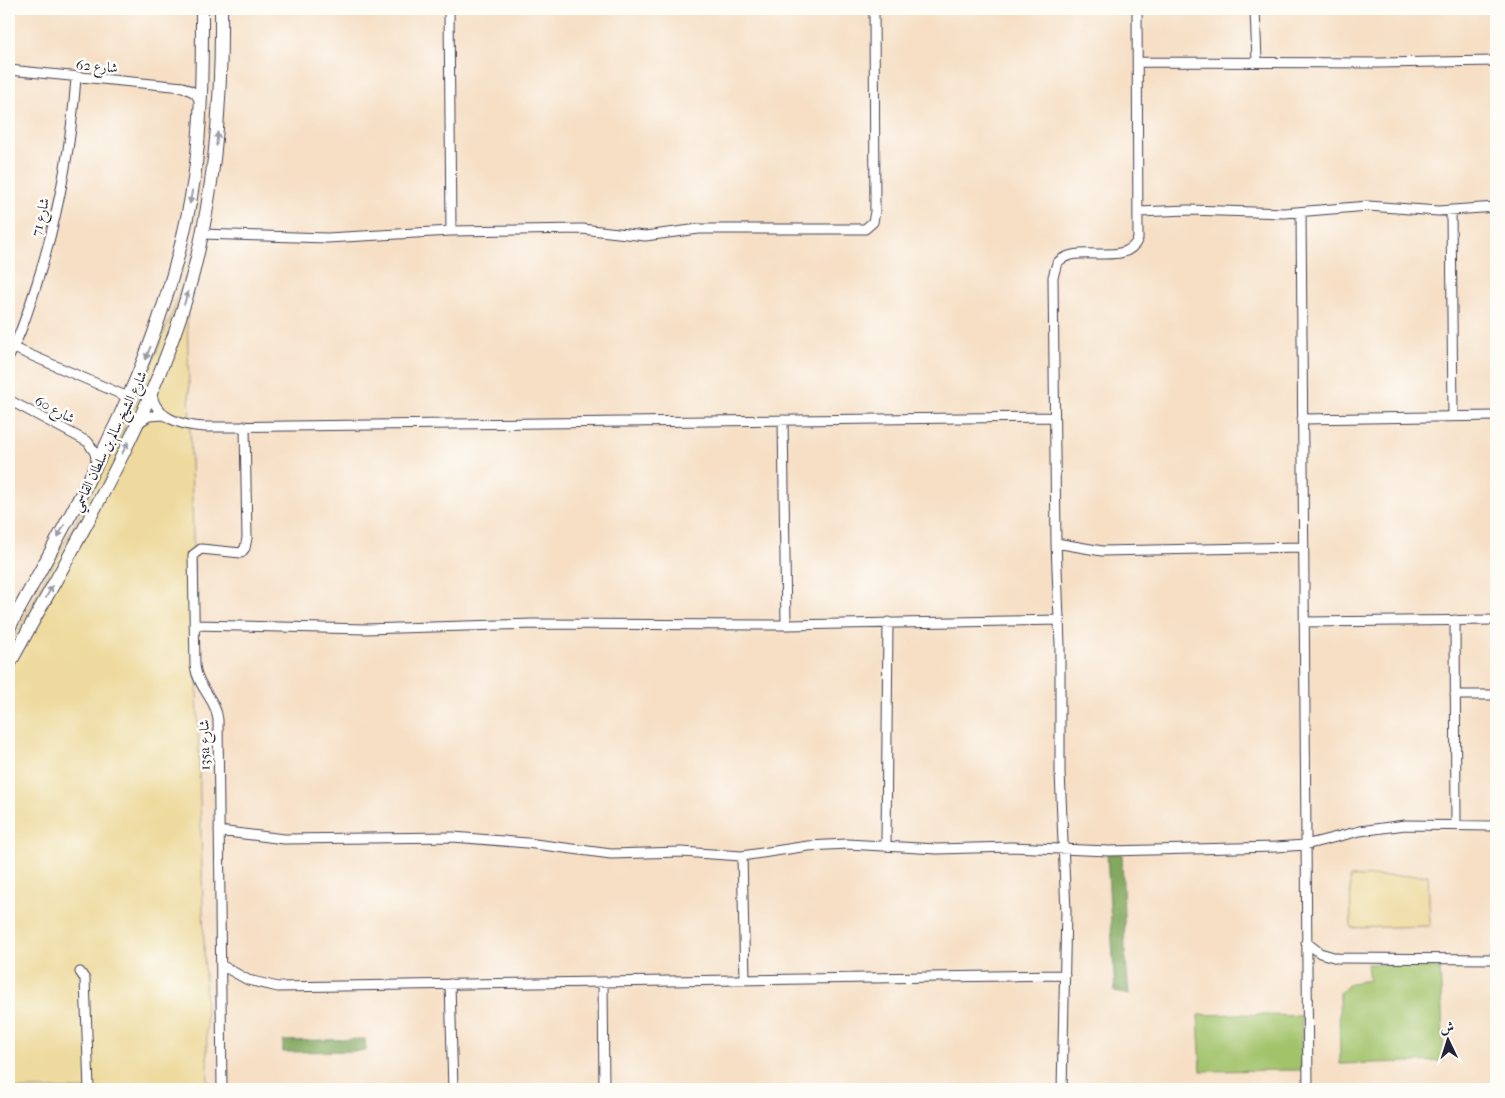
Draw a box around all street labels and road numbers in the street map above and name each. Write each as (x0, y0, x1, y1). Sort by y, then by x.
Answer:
street label: شارع 62 (75, 56, 119, 80)
street label: شارع 71 (28, 196, 56, 239)
street label: شارع الشيخ سالم بن سلطان القاسمي (68, 368, 155, 516)
street label: شارع 60 (31, 392, 78, 430)
street label: 135a شارع (196, 719, 216, 770)

